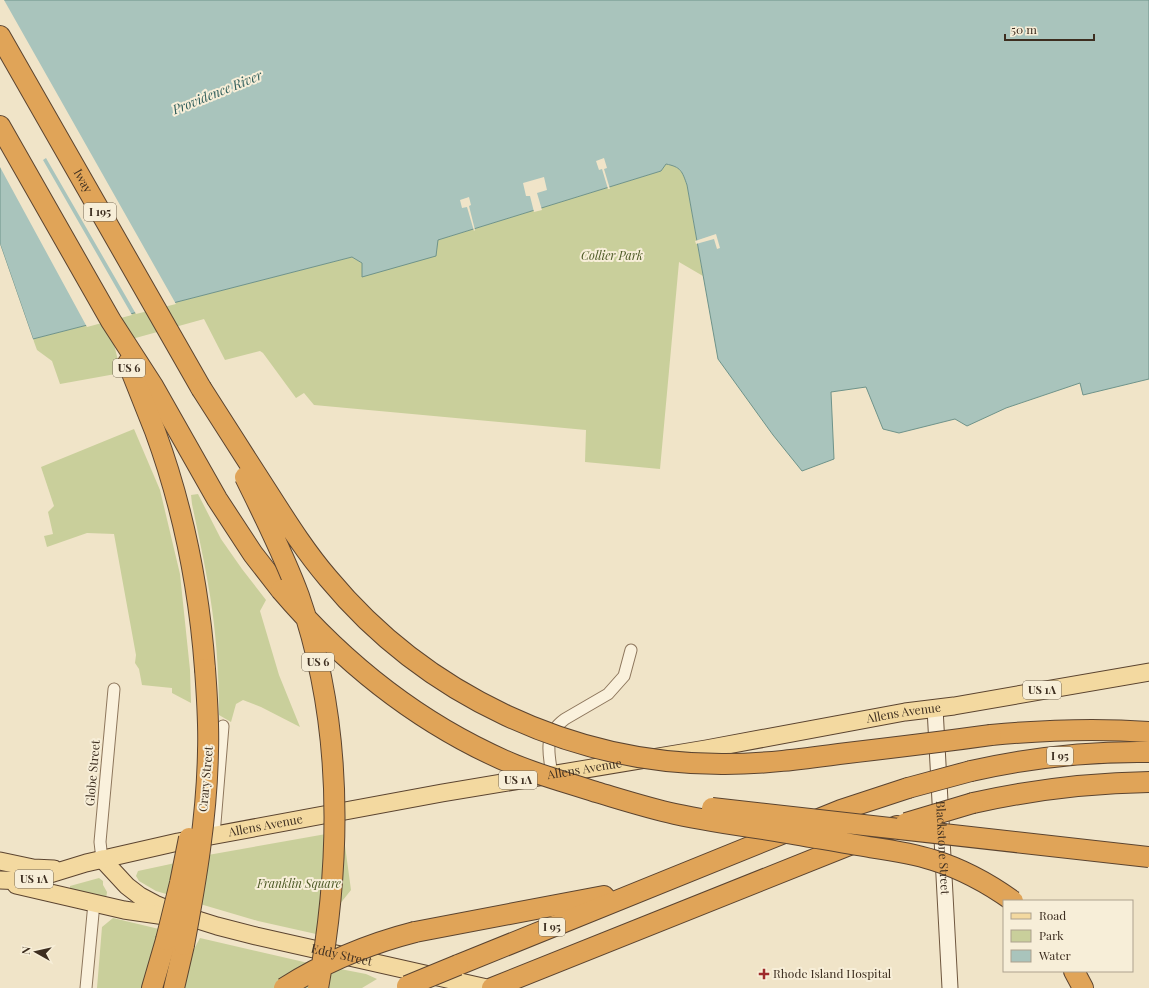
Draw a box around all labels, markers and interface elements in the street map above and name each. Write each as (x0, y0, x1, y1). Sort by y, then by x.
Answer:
scale bar (1005, 16, 1094, 42)
text: 50 m (1011, 21, 1037, 37)
water label: Providence River (168, 66, 265, 118)
street label: Iway (71, 166, 97, 195)
road number: I 195 (84, 203, 116, 221)
park label: Collier Park (581, 247, 643, 263)
road number: US 6 (113, 359, 145, 377)
road number: US 6 (302, 653, 334, 671)
road number: US 1A (1023, 681, 1061, 699)
street label: Allens Avenue (864, 699, 942, 726)
street label: Globe Street (81, 738, 103, 807)
street label: Crary Street (194, 745, 216, 812)
road number: I 95 (1047, 747, 1073, 765)
street label: Allens Avenue (545, 754, 623, 782)
road number: US 1A (499, 771, 537, 789)
street label: Blackstone Street (933, 800, 954, 896)
street label: Allens Avenue (226, 810, 304, 840)
road number: US 1A (15, 870, 53, 888)
park label: Franklin Square (256, 875, 341, 891)
legend (1003, 900, 1133, 972)
text: Road (1039, 907, 1066, 923)
road number: I 95 (539, 918, 565, 936)
text: Park (1039, 927, 1064, 943)
north arrow (16, 932, 56, 972)
street label: Eddy Street (310, 940, 375, 969)
text: N (18, 946, 34, 956)
text: Water (1038, 947, 1072, 963)
place label: Rhode Island Hospital (773, 965, 892, 981)
marker: Rhode Island Hospital (758, 968, 770, 980)

